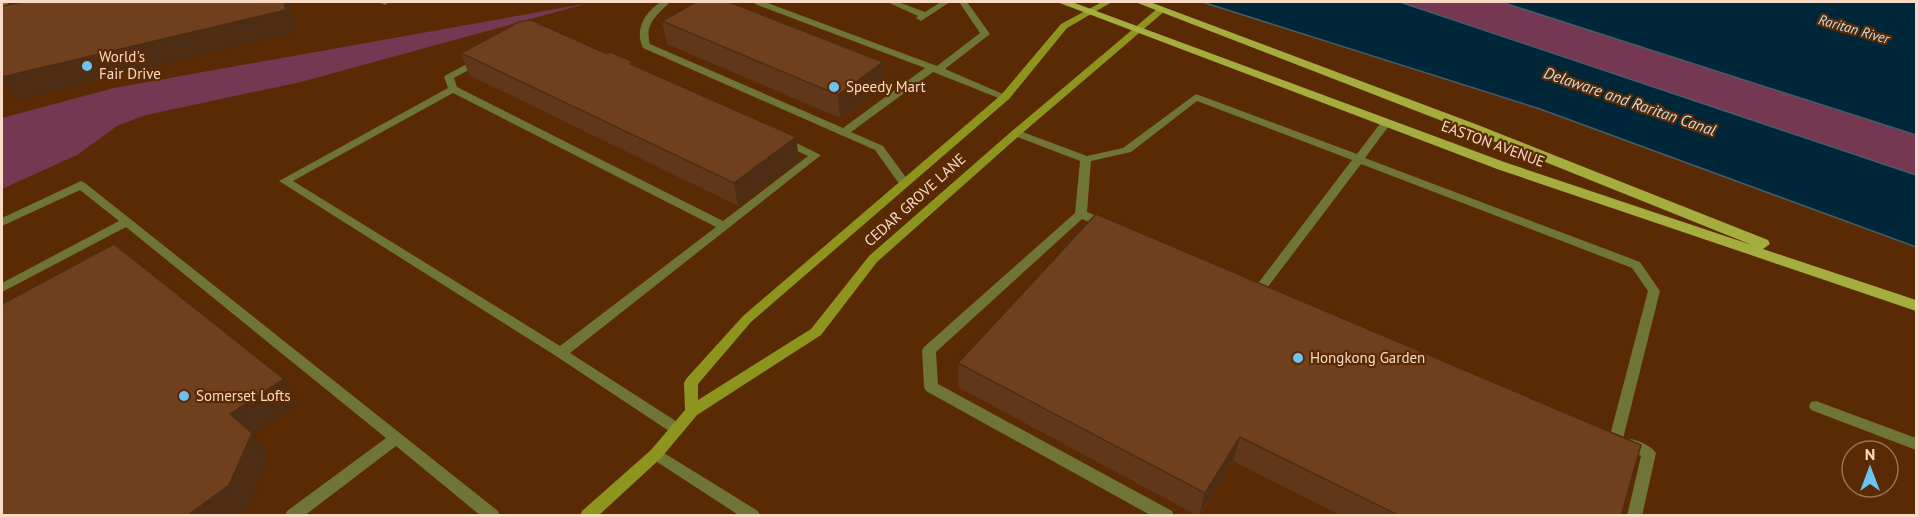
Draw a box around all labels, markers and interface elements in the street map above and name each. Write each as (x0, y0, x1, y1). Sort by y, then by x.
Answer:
water label: Raritan River (1816, 10, 1893, 48)
place label: World's Fair Drive (99, 47, 161, 83)
marker: World's Fair Drive (80, 59, 94, 73)
water label: Delaware and Raritan Canal (1541, 62, 1719, 140)
place label: Speedy Mart (846, 77, 926, 96)
marker: Speedy Mart (827, 80, 841, 94)
street label: EASTON AVENUE (1439, 116, 1548, 171)
street label: CEDAR GROVE LANE (860, 149, 969, 250)
place label: Hongkong Garden (1310, 348, 1425, 367)
marker: Hongkong Garden (1291, 351, 1305, 365)
place label: Somerset Lofts (196, 386, 291, 405)
marker: Somerset Lofts (177, 389, 191, 403)
north arrow (1840, 439, 1900, 499)
text: N (1865, 444, 1875, 464)

